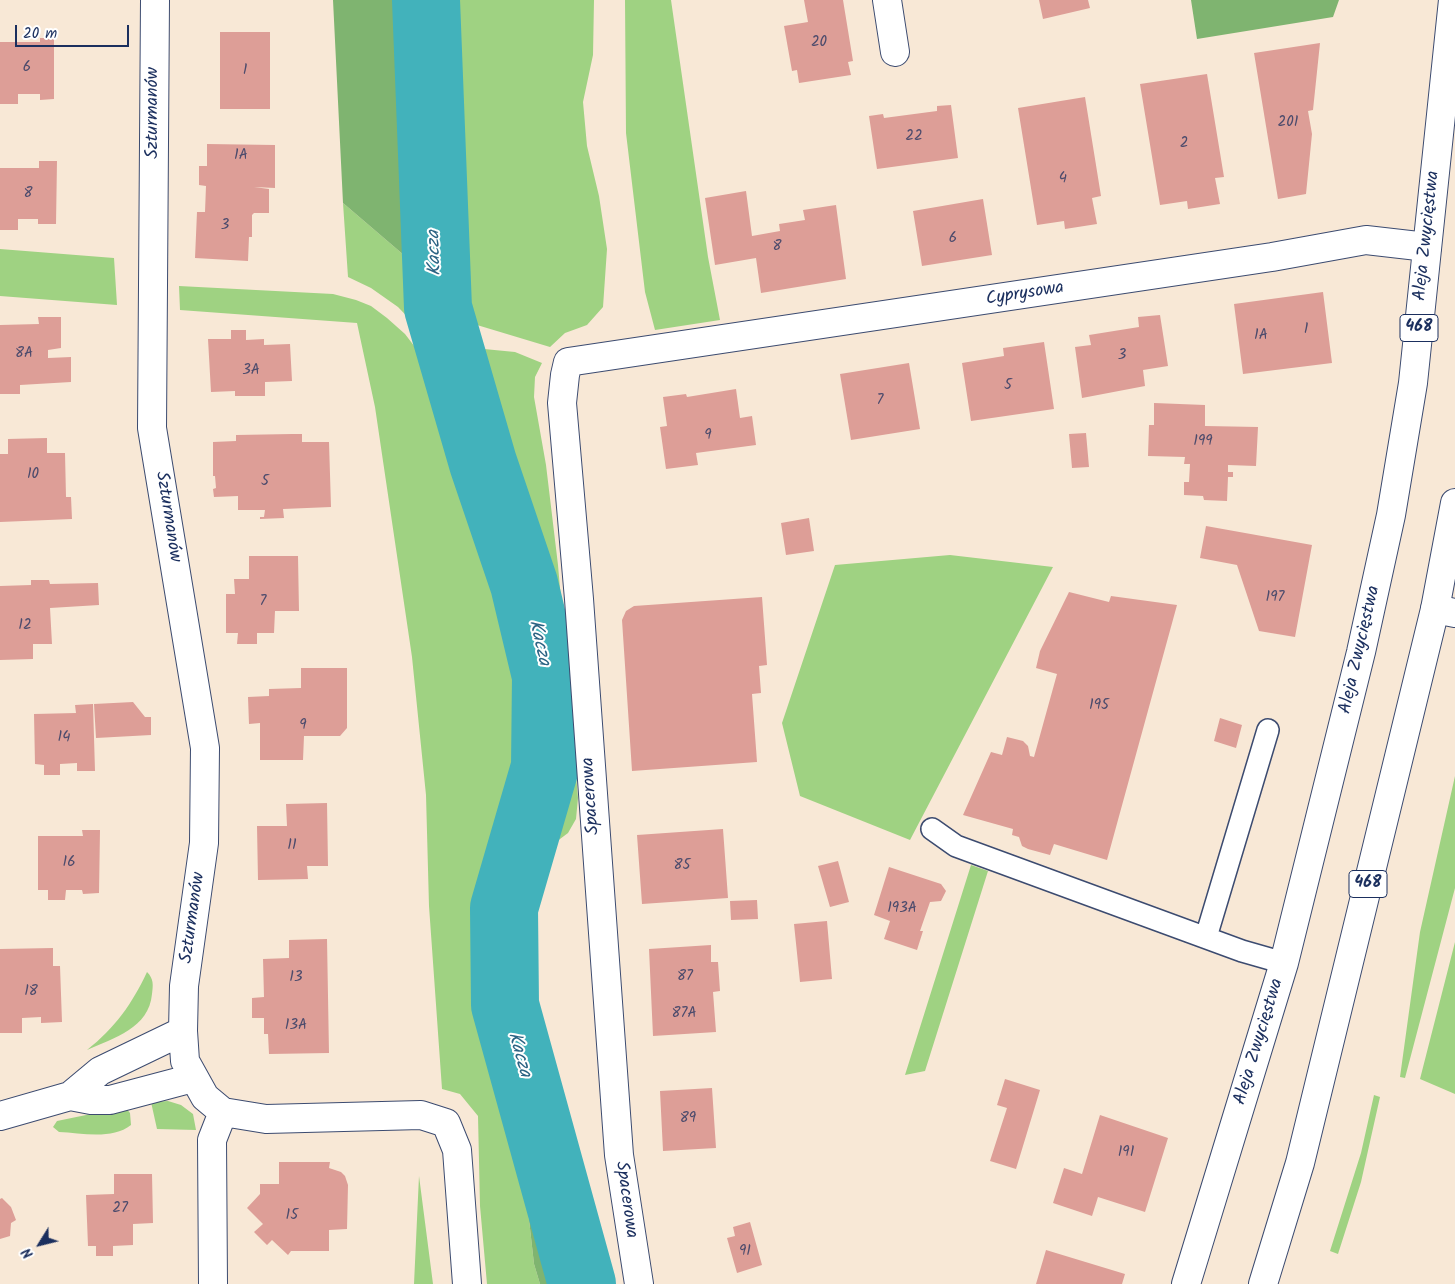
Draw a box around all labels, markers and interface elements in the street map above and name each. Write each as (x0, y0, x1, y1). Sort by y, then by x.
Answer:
scale bar (18, 15, 131, 47)
text: 20 m (23, 22, 57, 46)
house number: 20 (811, 34, 827, 52)
house number: 6 (23, 59, 31, 77)
house number: 1 (243, 62, 247, 80)
street label: Szturmanów (143, 67, 165, 159)
house number: 201 (1278, 114, 1298, 132)
house number: 22 (905, 128, 923, 146)
house number: 2 (1180, 135, 1188, 153)
house number: 1A (234, 147, 248, 165)
house number: 4 (1059, 170, 1067, 188)
street label: Aleja Zwycięstwa (1410, 170, 1446, 302)
house number: 8 (23, 185, 33, 203)
house number: 3 (221, 217, 229, 235)
water label: Kacza (424, 230, 448, 276)
house number: 6 (949, 230, 957, 248)
house number: 8 (772, 238, 782, 256)
street label: Cyprysowa (984, 278, 1066, 312)
road number: 468 (1400, 314, 1438, 342)
house number: 1 (1304, 321, 1308, 339)
house number: 1A (1254, 327, 1268, 345)
house number: 8A (15, 345, 33, 363)
house number: 3 (1118, 347, 1126, 365)
house number: 3A (242, 362, 260, 380)
house number: 5 (1004, 377, 1012, 395)
house number: 7 (877, 392, 883, 410)
house number: 9 (704, 427, 712, 445)
house number: 199 (1193, 433, 1213, 451)
house number: 10 (27, 466, 39, 484)
street label: Szturmanów (149, 470, 185, 564)
house number: 5 (261, 473, 269, 491)
street label: Aleja Zwycięstwa (1336, 584, 1386, 716)
house number: 197 (1266, 589, 1284, 607)
house number: 7 (260, 593, 266, 611)
house number: 12 (18, 617, 32, 635)
water label: Kacza (522, 618, 554, 668)
house number: 195 (1089, 697, 1109, 715)
house number: 9 (299, 717, 307, 735)
house number: 14 (58, 729, 70, 747)
street label: Spacerowa (579, 757, 605, 835)
house number: 11 (287, 837, 297, 855)
house number: 16 (62, 854, 76, 872)
house number: 85 (673, 857, 691, 875)
street label: Szturmanów (177, 871, 211, 965)
road number: 468 (1349, 871, 1387, 898)
house number: 193A (887, 900, 917, 918)
house number: 87 (677, 968, 693, 986)
house number: 13 (289, 969, 303, 987)
street label: Aleja Zwycięstwa (1231, 976, 1289, 1108)
house number: 18 (24, 983, 38, 1001)
house number: 87A (671, 1005, 697, 1023)
house number: 13A (285, 1017, 307, 1035)
water label: Kacza (501, 1030, 535, 1080)
house number: 89 (680, 1110, 696, 1128)
house number: 191 (1118, 1144, 1134, 1162)
street label: Spacerowa (609, 1160, 641, 1240)
house number: 27 (112, 1200, 128, 1218)
house number: 15 (286, 1207, 298, 1225)
north arrow (15, 1219, 65, 1269)
text: N (16, 1243, 39, 1263)
house number: 91 (739, 1243, 751, 1261)

